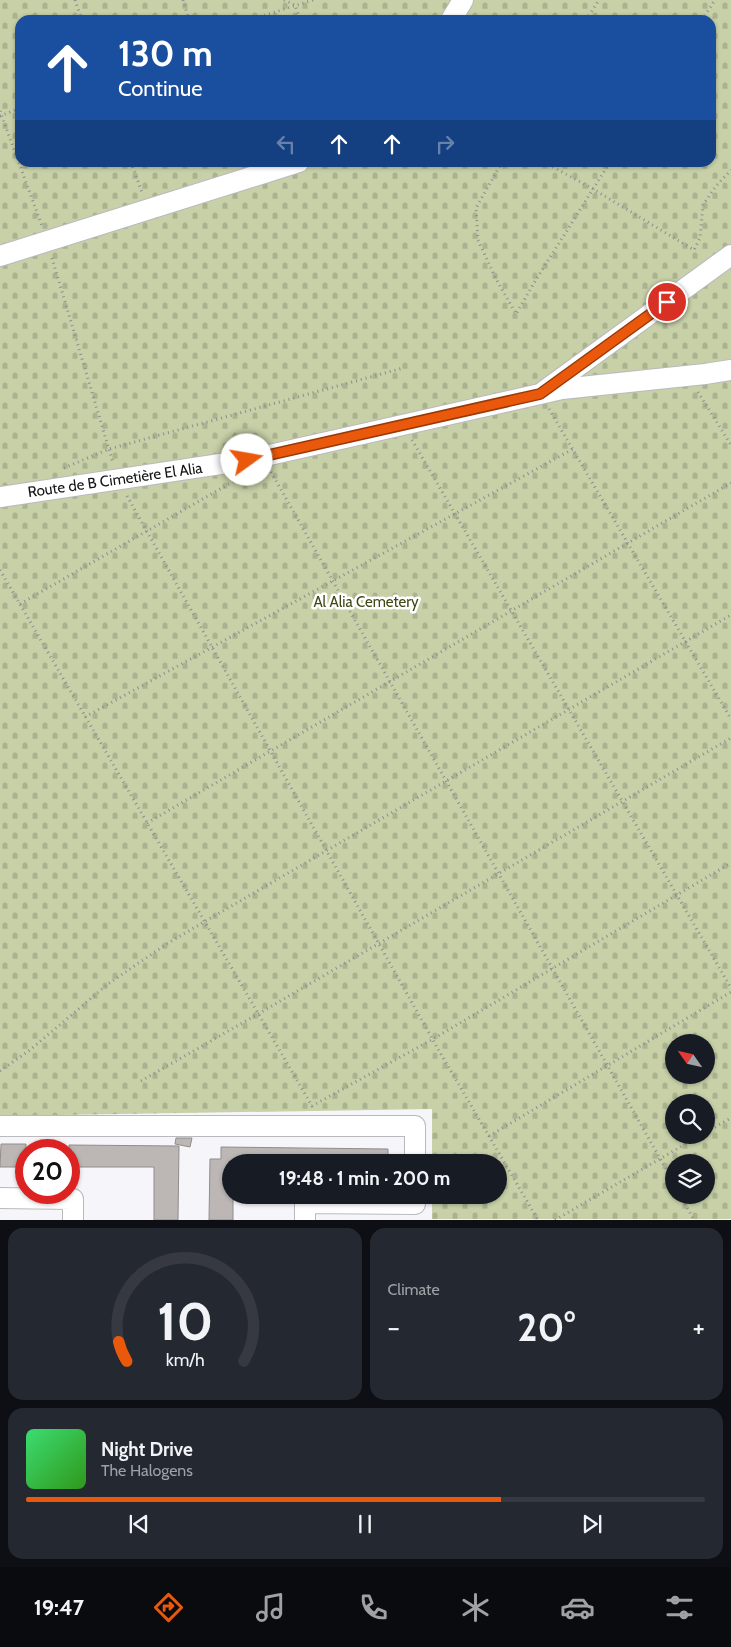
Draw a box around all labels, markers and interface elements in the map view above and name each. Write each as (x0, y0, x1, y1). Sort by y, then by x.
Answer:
text: 130 m (118, 32, 213, 75)
icon: ahead (35, 35, 100, 100)
text: Continue (118, 75, 203, 102)
icon: left (272, 130, 300, 158)
icon: ahead (325, 130, 353, 158)
icon: ahead (378, 130, 406, 158)
icon: right (431, 130, 459, 158)
pin (646, 281, 688, 323)
icon: arrive (653, 288, 681, 316)
position arrow (220, 433, 272, 485)
street label: Route de B Cimetière El Alia (27, 459, 204, 501)
park label: Al Alia Cemetery (313, 593, 419, 611)
north arrow (665, 1034, 715, 1084)
map controls (665, 1034, 715, 1204)
button: search (665, 1094, 715, 1144)
speed limit sign: 20 (15, 1139, 80, 1204)
button: layers (665, 1154, 715, 1204)
text: 19:48 · 1 min · 200 m (279, 1167, 450, 1190)
text: Climate (388, 1280, 440, 1299)
text: 10 (157, 1290, 213, 1353)
text: 20° (517, 1304, 575, 1351)
text: − (388, 1310, 400, 1344)
text: + (693, 1310, 705, 1344)
text: km/h (165, 1349, 204, 1370)
text: Night Drive (101, 1438, 193, 1461)
text: The Halogens (101, 1461, 193, 1480)
icon: previous (125, 1510, 153, 1538)
icon: pause (351, 1510, 379, 1538)
icon: next (578, 1510, 606, 1538)
icon: directions (151, 1590, 186, 1625)
icon: music (253, 1590, 288, 1625)
icon: phone (356, 1590, 391, 1625)
icon: climate (458, 1590, 493, 1625)
icon: car (560, 1590, 595, 1625)
icon: filters (662, 1590, 697, 1625)
text: 19:47 (34, 1594, 84, 1621)

